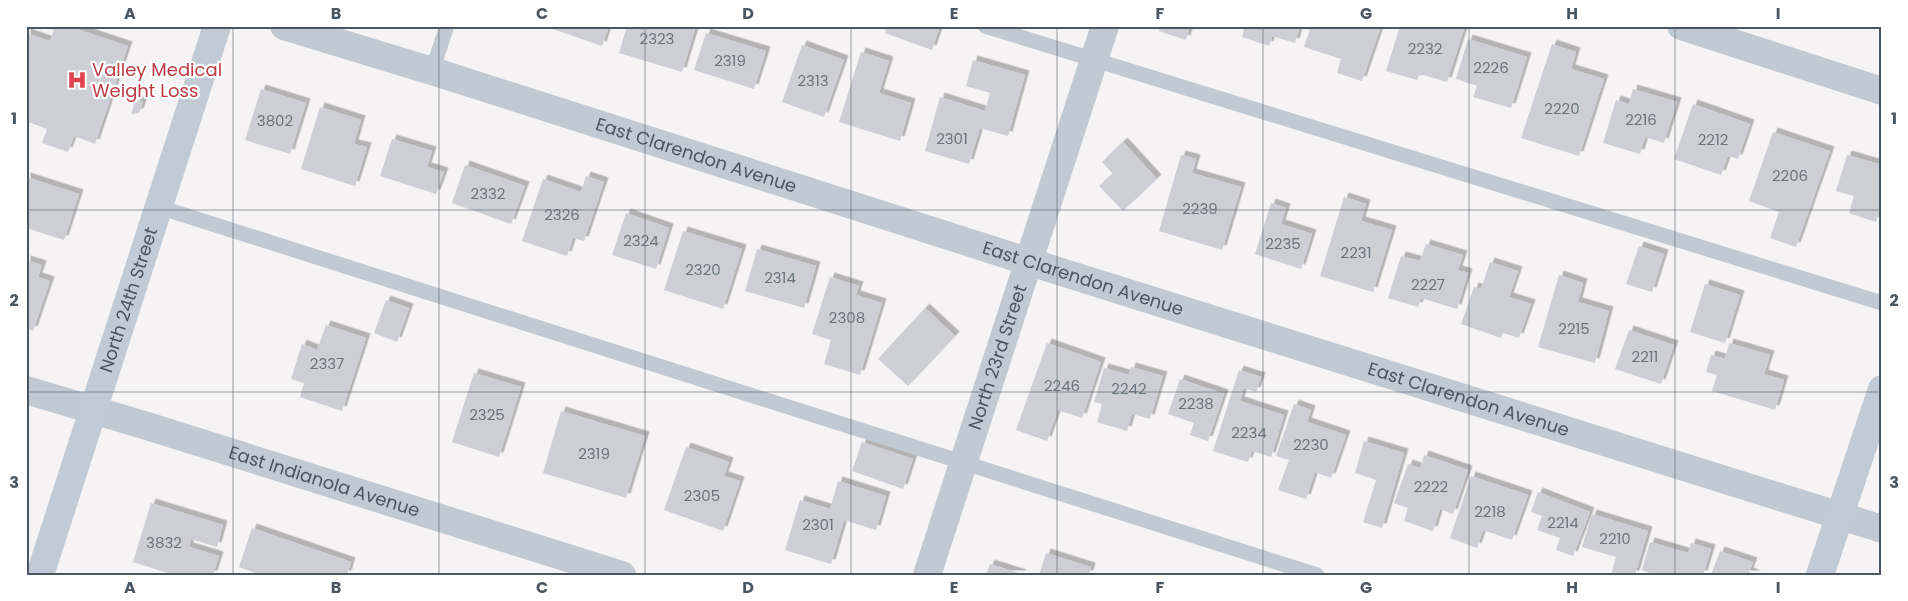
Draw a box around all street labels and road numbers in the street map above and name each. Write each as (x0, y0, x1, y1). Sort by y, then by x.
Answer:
street label: East Clarendon Avenue (593, 111, 800, 199)
street label: North 24th Street (93, 224, 163, 376)
street label: East Clarendon Avenue (979, 235, 1187, 322)
street label: North 23rd Street (962, 281, 1032, 433)
street label: East Clarendon Avenue (1365, 356, 1572, 442)
street label: East Indianola Avenue (226, 439, 423, 523)

